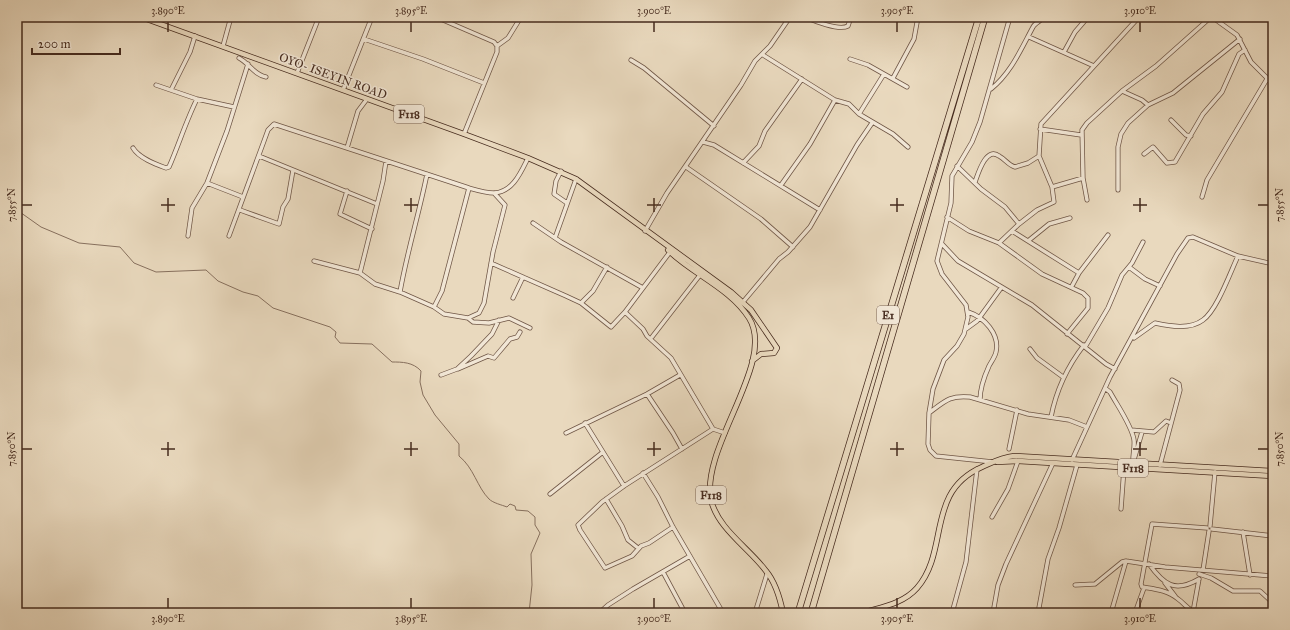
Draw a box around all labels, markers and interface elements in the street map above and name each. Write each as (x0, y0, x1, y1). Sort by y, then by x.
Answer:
text: 3.890°E (151, 5, 185, 17)
text: 3.895°E (395, 5, 427, 17)
text: 3.900°E (637, 5, 671, 17)
text: 3.905°E (881, 5, 913, 17)
text: 3.910°E (1124, 5, 1156, 17)
scale bar (32, 30, 120, 56)
text: 200 m (38, 37, 71, 51)
street label: OYO- ISEYIN ROAD (277, 50, 389, 102)
road number: F118 (394, 105, 424, 123)
text: 7.855°N (6, 187, 18, 222)
text: 7.855°N (1274, 187, 1286, 222)
road number: E1 (877, 306, 899, 324)
text: 7.850°N (6, 431, 18, 467)
text: 7.850°N (1274, 431, 1286, 467)
road number: F118 (1118, 459, 1148, 477)
road number: F118 (696, 486, 726, 504)
text: 3.890°E (151, 613, 185, 625)
text: 3.895°E (395, 613, 427, 625)
text: 3.900°E (637, 613, 671, 625)
text: 3.905°E (881, 613, 913, 625)
text: 3.910°E (1124, 613, 1156, 625)

